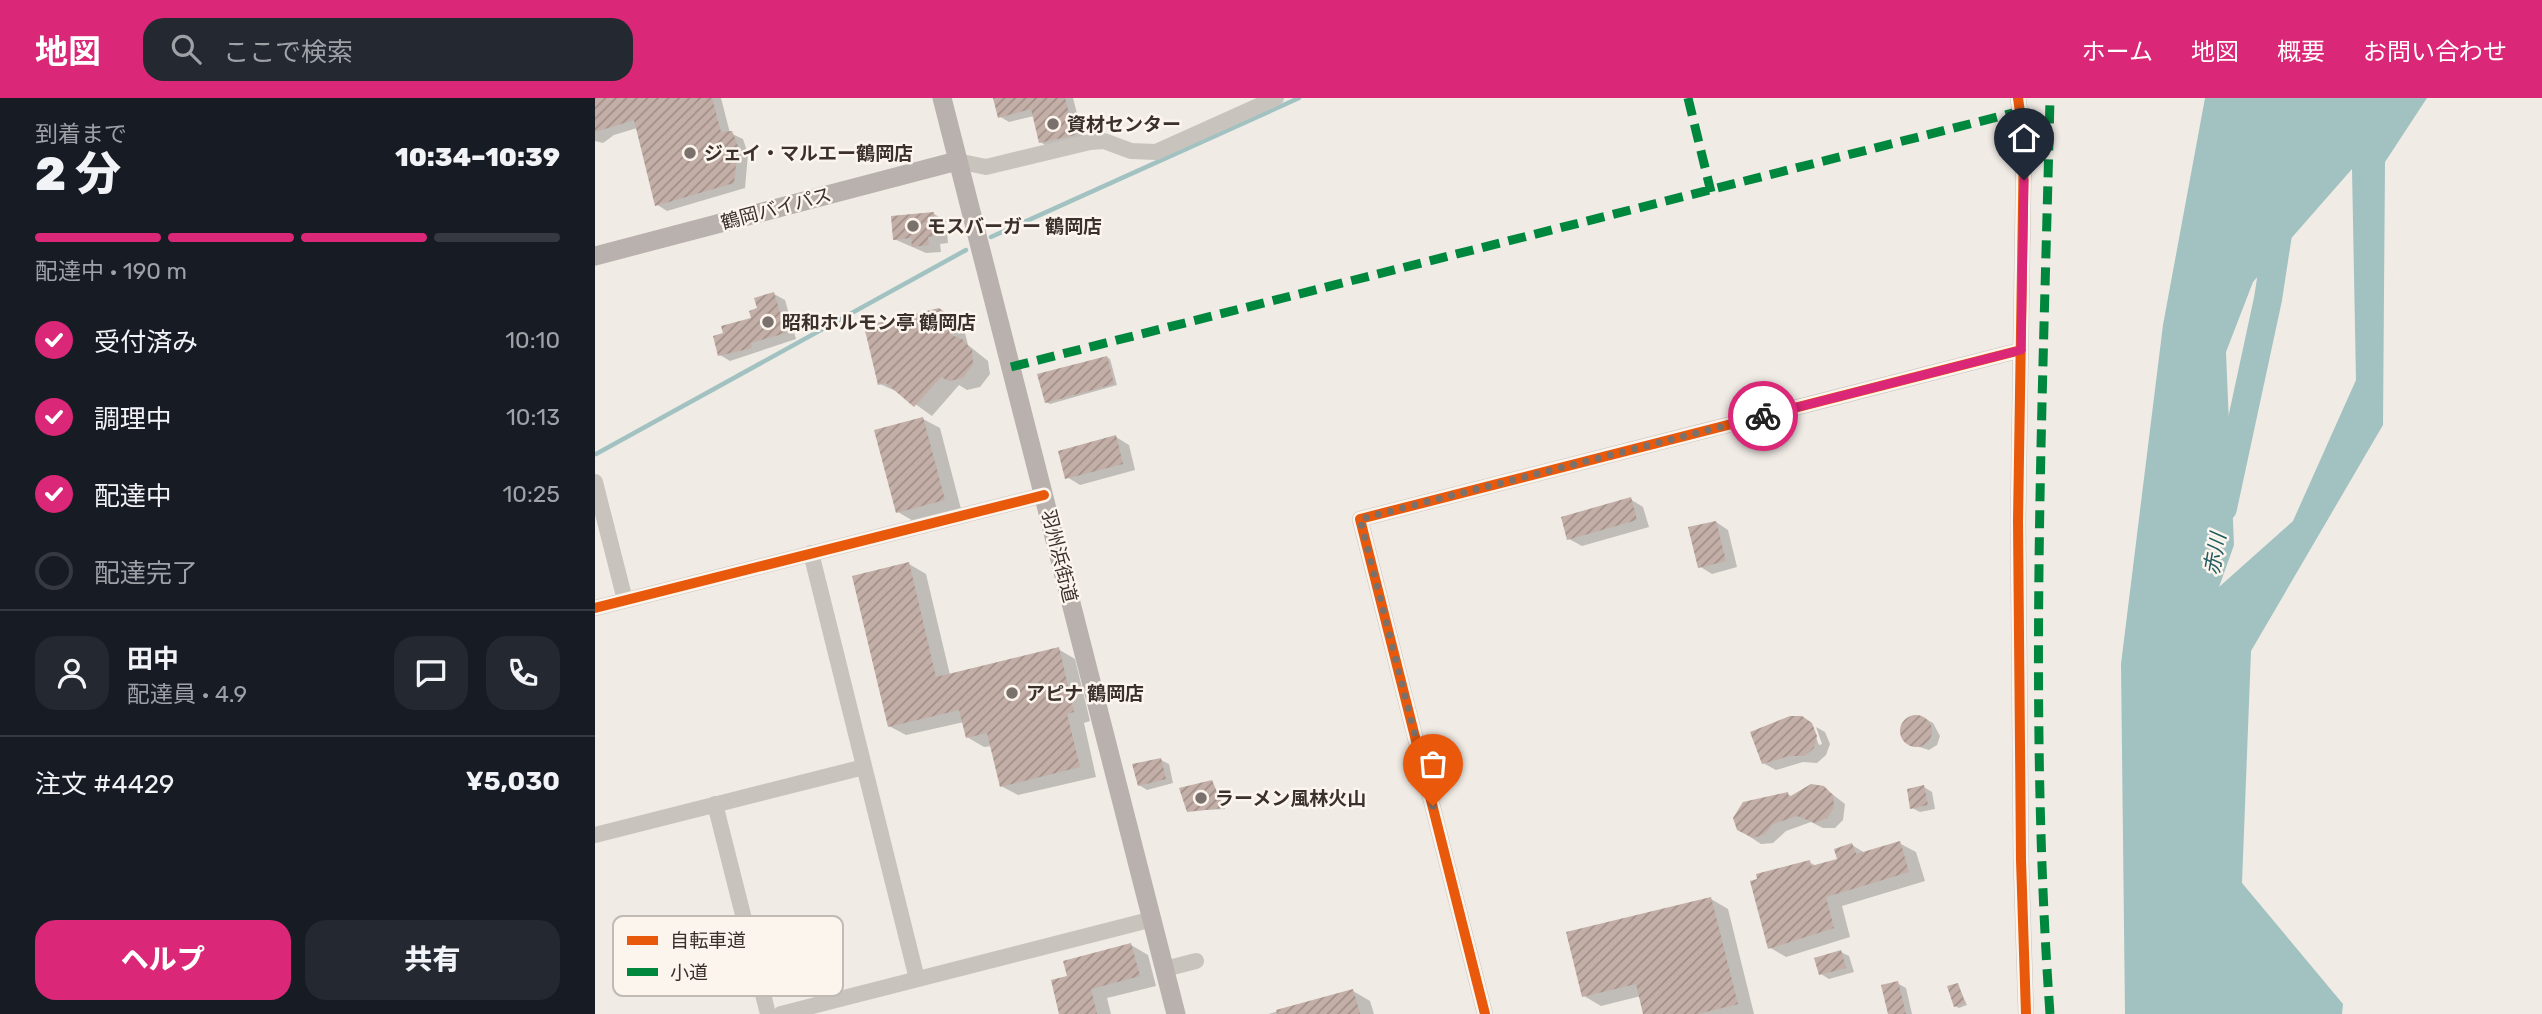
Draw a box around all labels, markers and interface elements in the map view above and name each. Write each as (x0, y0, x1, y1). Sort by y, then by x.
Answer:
search box (143, 18, 633, 81)
icon: search (167, 30, 205, 68)
text: 地図 (35, 32, 101, 71)
text: ここで検索 (223, 37, 353, 68)
text: ホーム (2082, 38, 2153, 66)
text: 地図 (2191, 38, 2239, 66)
text: 概要 (2277, 38, 2325, 66)
text: お問い合わせ (2363, 38, 2507, 66)
pin (1994, 108, 2054, 180)
place label: 資材センター (1067, 113, 1181, 136)
marker: 資材センター (1045, 116, 1061, 132)
icon: home (2005, 119, 2043, 157)
text: 到着まで (35, 120, 127, 148)
text: 10:34–10:39 (395, 142, 560, 173)
place label: ジェイ・マルエー鶴岡店 (704, 142, 913, 165)
marker: ジェイ・マルエー鶴岡店 (682, 145, 698, 161)
text: 2 分 (35, 147, 121, 202)
street label: 鶴岡バイパス (718, 183, 834, 234)
place label: モスバーガー 鶴岡店 (927, 215, 1102, 238)
marker: モスバーガー 鶴岡店 (905, 218, 921, 234)
text: 配達中 · 190 m (35, 257, 187, 285)
place label: 昭和ホルモン亭 鶴岡店 (782, 311, 976, 334)
marker: 昭和ホルモン亭 鶴岡店 (760, 314, 776, 330)
icon: check (35, 321, 73, 359)
text: 10:10 (505, 326, 560, 354)
text: 受付済み (94, 327, 198, 358)
courier (1728, 381, 1798, 451)
icon: bike (1744, 397, 1782, 435)
icon: check (35, 398, 73, 436)
text: 10:13 (506, 403, 560, 431)
text: 調理中 (94, 404, 172, 435)
icon: check (35, 475, 73, 513)
text: 10:25 (503, 480, 560, 508)
text: 配達中 (94, 481, 172, 512)
street label: 羽州浜街道 (1037, 507, 1082, 605)
water label: 赤川 (2199, 529, 2231, 577)
text: 配達完了 (94, 558, 198, 589)
button: person (35, 636, 109, 710)
button: chat (394, 636, 468, 710)
button: phone (486, 636, 560, 710)
text: 田中 (127, 644, 179, 675)
text: 配達員 · 4.9 (127, 680, 247, 708)
place label: アピナ 鶴岡店 (1026, 682, 1144, 705)
marker: アピナ 鶴岡店 (1004, 685, 1020, 701)
pin (1403, 734, 1463, 806)
icon: bag (1414, 745, 1452, 783)
text: ¥5,030 (466, 766, 560, 797)
text: 注文 #4429 (35, 769, 174, 800)
place label: ラーメン風林火山 (1215, 787, 1366, 810)
marker: ラーメン風林火山 (1193, 790, 1209, 806)
legend (613, 916, 843, 996)
button: ヘルプ (35, 920, 291, 1000)
button: 共有 (305, 920, 560, 1000)
text: 自転車道 (670, 929, 746, 952)
text: 小道 (670, 961, 708, 984)

